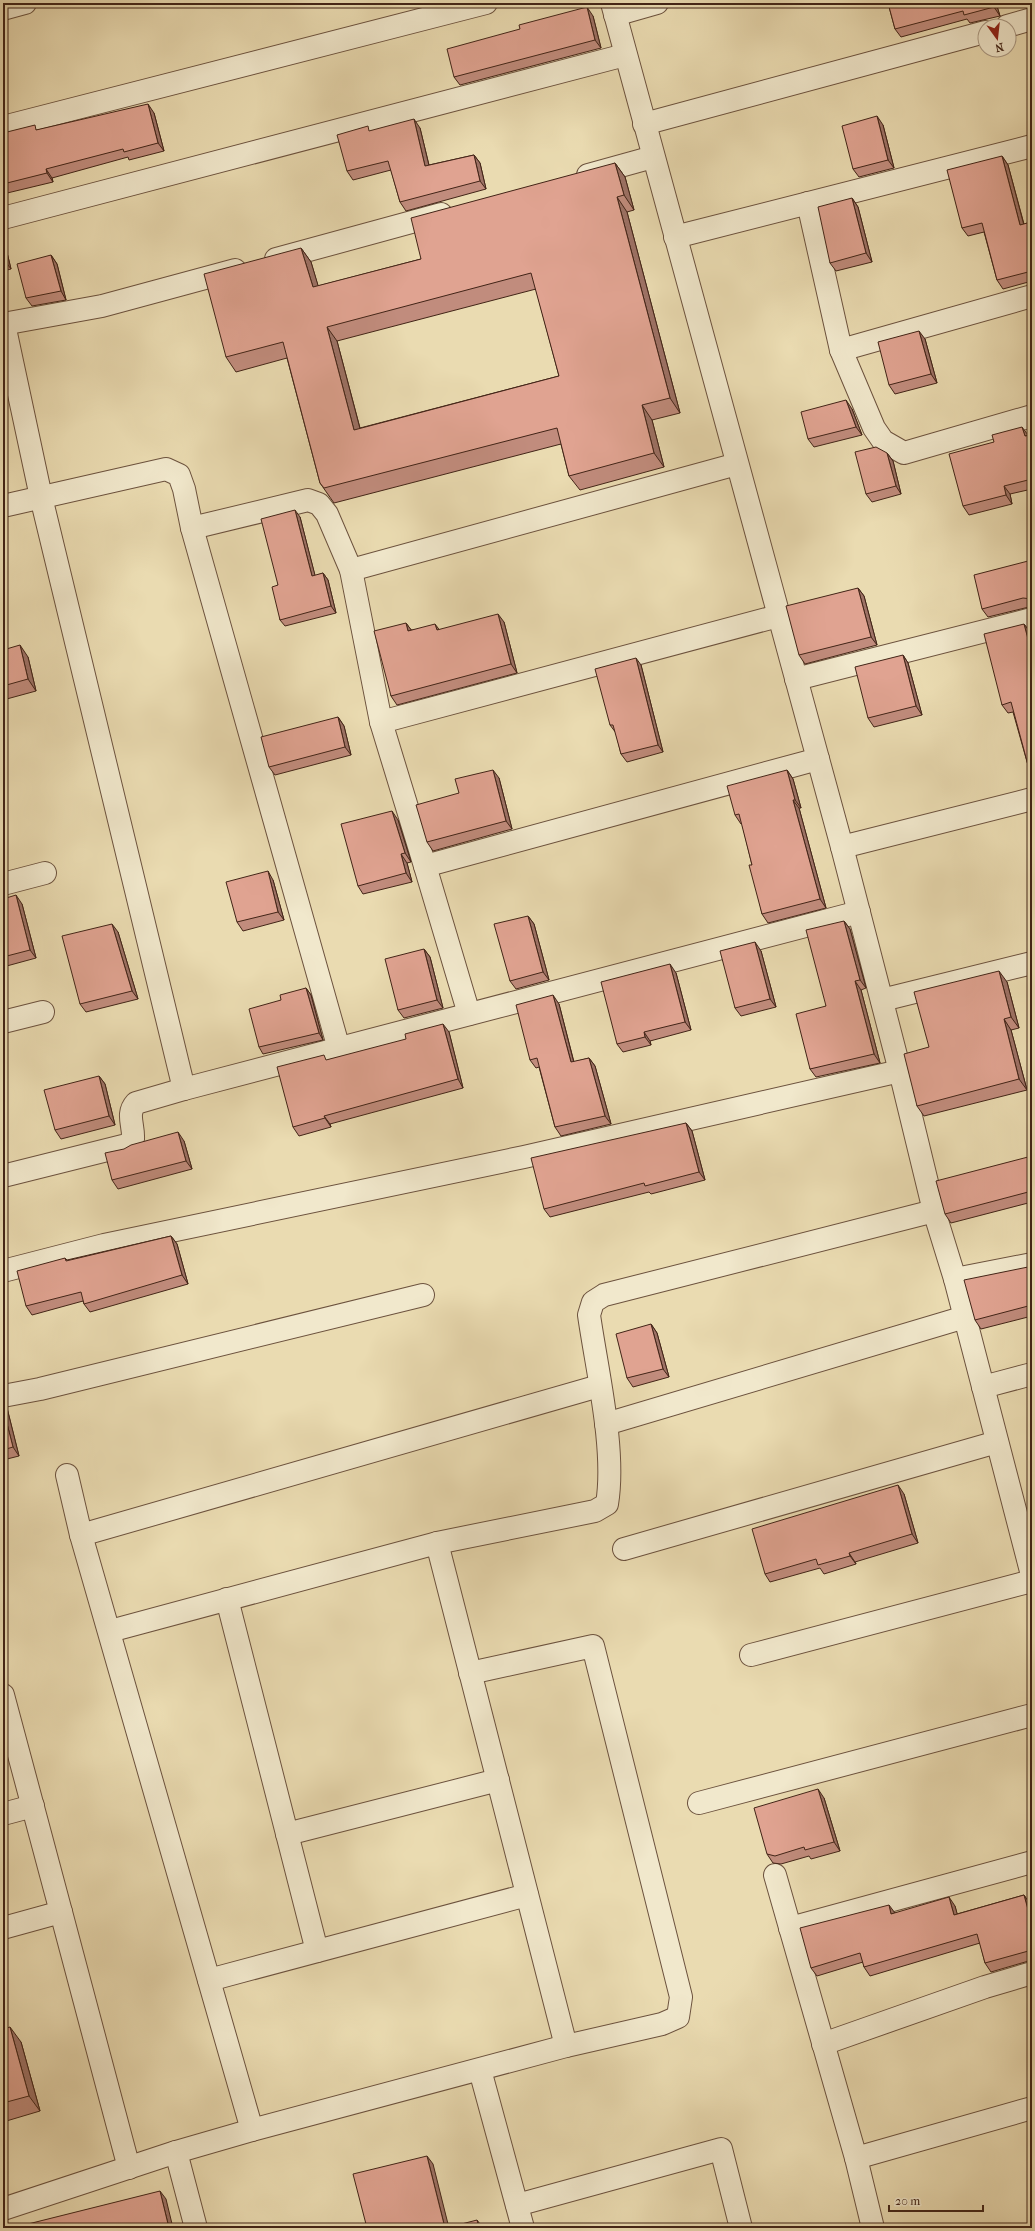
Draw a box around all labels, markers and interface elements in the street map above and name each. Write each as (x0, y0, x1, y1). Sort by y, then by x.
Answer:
north arrow (977, 18, 1017, 58)
text: N (993, 40, 1005, 55)
scale bar (889, 2187, 983, 2213)
text: 20 m (895, 2194, 920, 2208)

